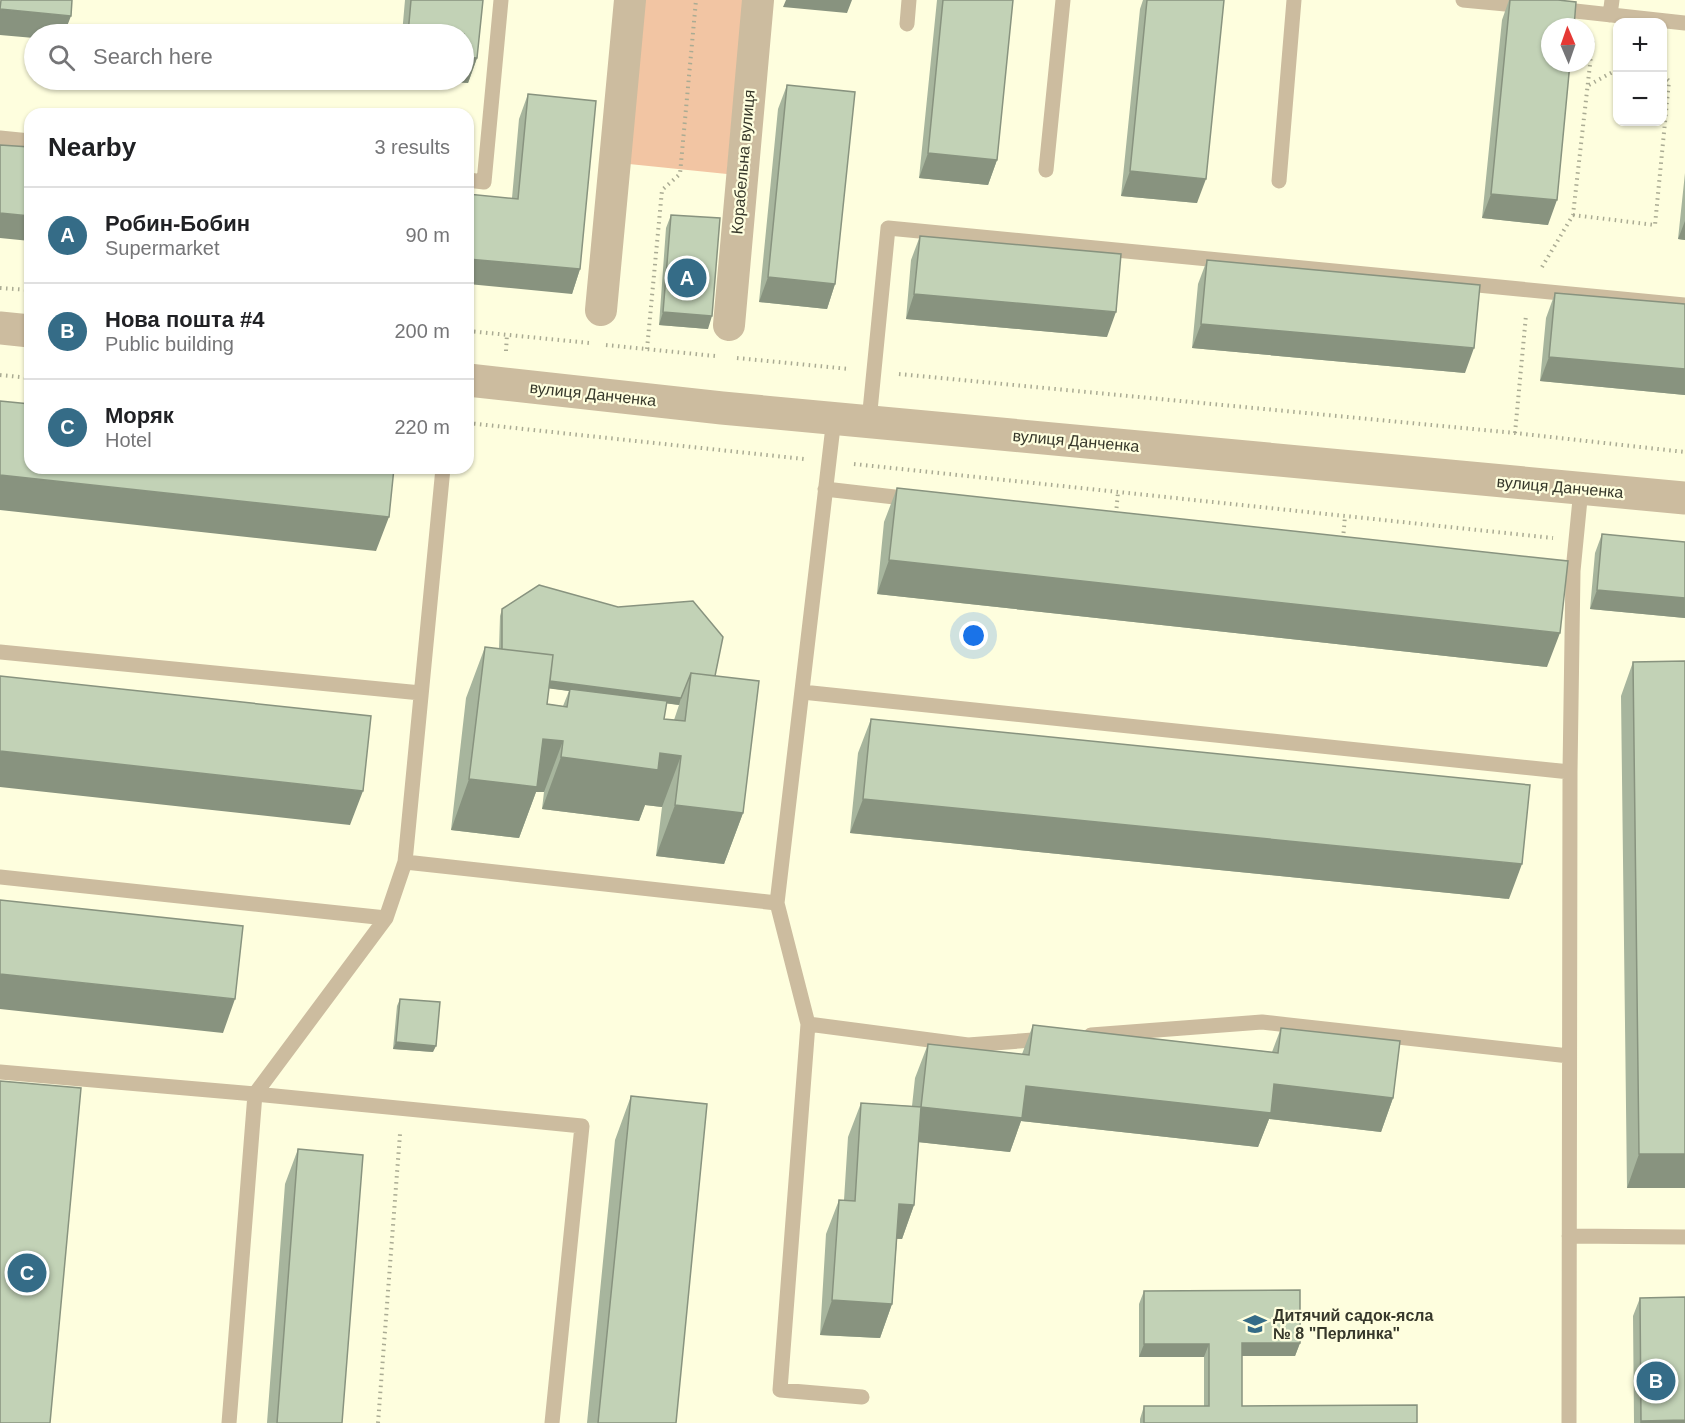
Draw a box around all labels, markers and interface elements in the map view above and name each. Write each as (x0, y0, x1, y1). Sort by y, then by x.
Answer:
north arrow (1541, 18, 1595, 72)
map controls (1613, 18, 1667, 126)
button: + (1613, 18, 1667, 72)
search box (24, 24, 474, 90)
icon: search (45, 41, 78, 74)
text: Search here (93, 44, 213, 69)
button: − (1613, 72, 1667, 126)
street label: Корабельна вулиця (728, 89, 758, 235)
text: Nearby (48, 132, 136, 162)
text: 3 results (374, 136, 450, 158)
text: Робин-Бобин (105, 211, 250, 236)
text: A (60, 224, 75, 246)
text: 90 m (406, 224, 450, 246)
text: Supermarket (105, 237, 220, 259)
pin: A (668, 256, 706, 300)
text: Нова пошта #4 (105, 307, 265, 332)
text: B (60, 320, 75, 342)
text: 200 m (394, 320, 450, 342)
text: Public building (105, 333, 234, 355)
street label: вулиця Данченка (529, 379, 657, 409)
text: Моряк (105, 403, 174, 428)
text: C (60, 416, 75, 438)
text: 220 m (394, 416, 450, 438)
street label: вулиця Данченка (1012, 427, 1140, 455)
text: Hotel (105, 429, 152, 451)
street label: вулиця Данченка (1496, 473, 1624, 501)
your location (959, 621, 988, 650)
pin: C (8, 1250, 46, 1296)
place label: Дитячий садок-ясла № 8 "Перлинка" (1273, 1307, 1433, 1342)
school or university icon: Дитячий садок-ясла № 8 "Перлинка" (1242, 1311, 1268, 1337)
pin: B (1636, 1358, 1676, 1404)

